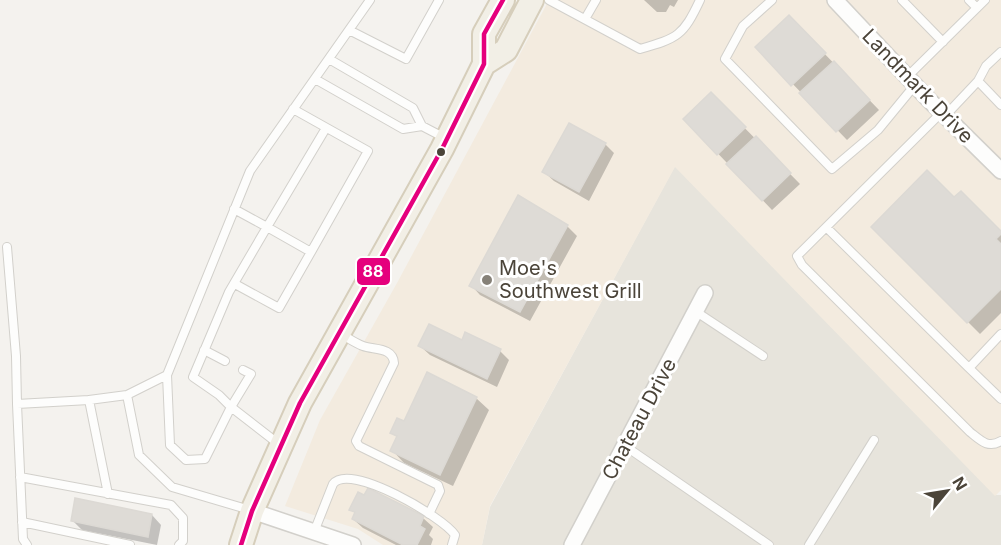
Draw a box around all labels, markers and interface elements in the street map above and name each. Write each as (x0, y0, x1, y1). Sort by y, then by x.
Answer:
street label: Landmark Drive (857, 24, 979, 148)
unlabelled marker (435, 146, 447, 158)
place label: Moe's Southwest Grill (499, 256, 642, 303)
line badge: 88 (356, 257, 391, 286)
text: 88 (363, 261, 383, 281)
marker: Moe's Southwest Grill (480, 273, 494, 287)
street label: Chateau Drive (597, 354, 681, 484)
north arrow (917, 461, 977, 521)
text: N (948, 473, 972, 494)

